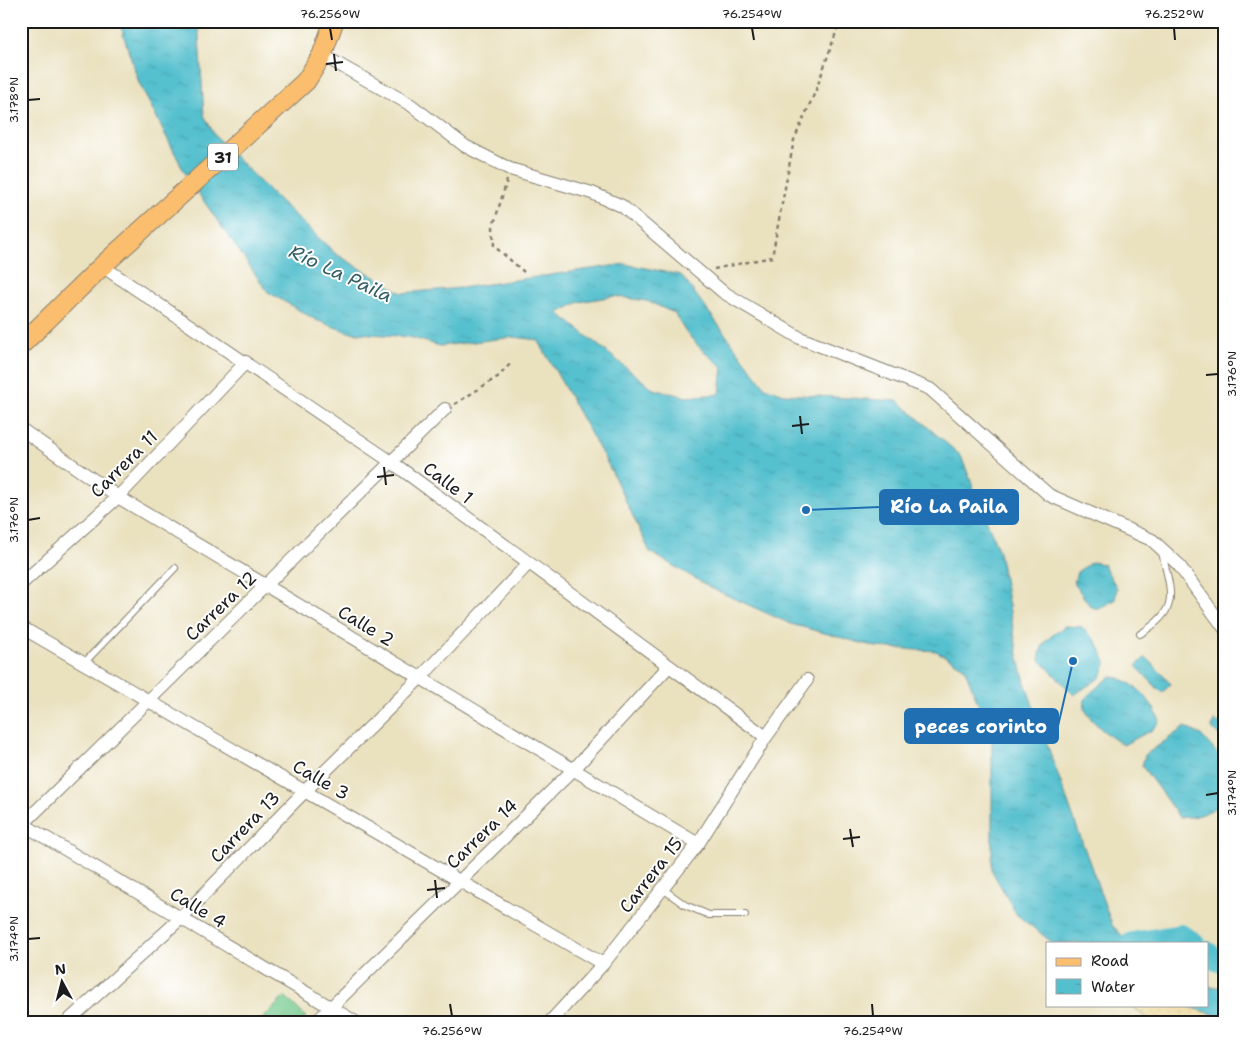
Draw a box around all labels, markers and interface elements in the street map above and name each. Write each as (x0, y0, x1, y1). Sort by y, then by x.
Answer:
text: 76.256°W (300, 6, 360, 22)
text: 76.254°W (722, 6, 782, 22)
text: 76.252°W (1144, 6, 1204, 22)
text: 3.178°N (6, 77, 22, 123)
road number: 31 (208, 144, 238, 170)
water label: Río La Paila (285, 239, 396, 308)
text: 3.176°N (1224, 351, 1240, 397)
street label: Carrera 11 (85, 425, 163, 503)
street label: Calle 1 (418, 456, 478, 510)
callout: Río La Paila (880, 490, 1018, 524)
text: Río La Paila (890, 494, 1008, 519)
text: 3.176°N (6, 497, 22, 543)
street label: Carrera 12 (180, 566, 262, 646)
street label: Calle 2 (333, 600, 399, 652)
callout: peces corinto (905, 709, 1058, 743)
text: peces corinto (915, 714, 1047, 739)
street label: Calle 3 (288, 754, 354, 806)
text: 3.174°N (1224, 770, 1240, 816)
street label: Carrera 13 (205, 786, 285, 868)
street label: Carrera 14 (441, 794, 523, 874)
street label: Carrera 15 (614, 832, 688, 918)
street label: Calle 4 (165, 882, 231, 934)
text: 3.174°N (6, 916, 22, 962)
legend (1046, 942, 1208, 1006)
text: Road (1091, 951, 1129, 971)
north arrow (38, 956, 88, 1006)
text: N (54, 959, 67, 979)
text: Water (1091, 977, 1135, 997)
text: 76.256°W (422, 1023, 482, 1039)
text: 76.254°W (843, 1023, 903, 1039)

